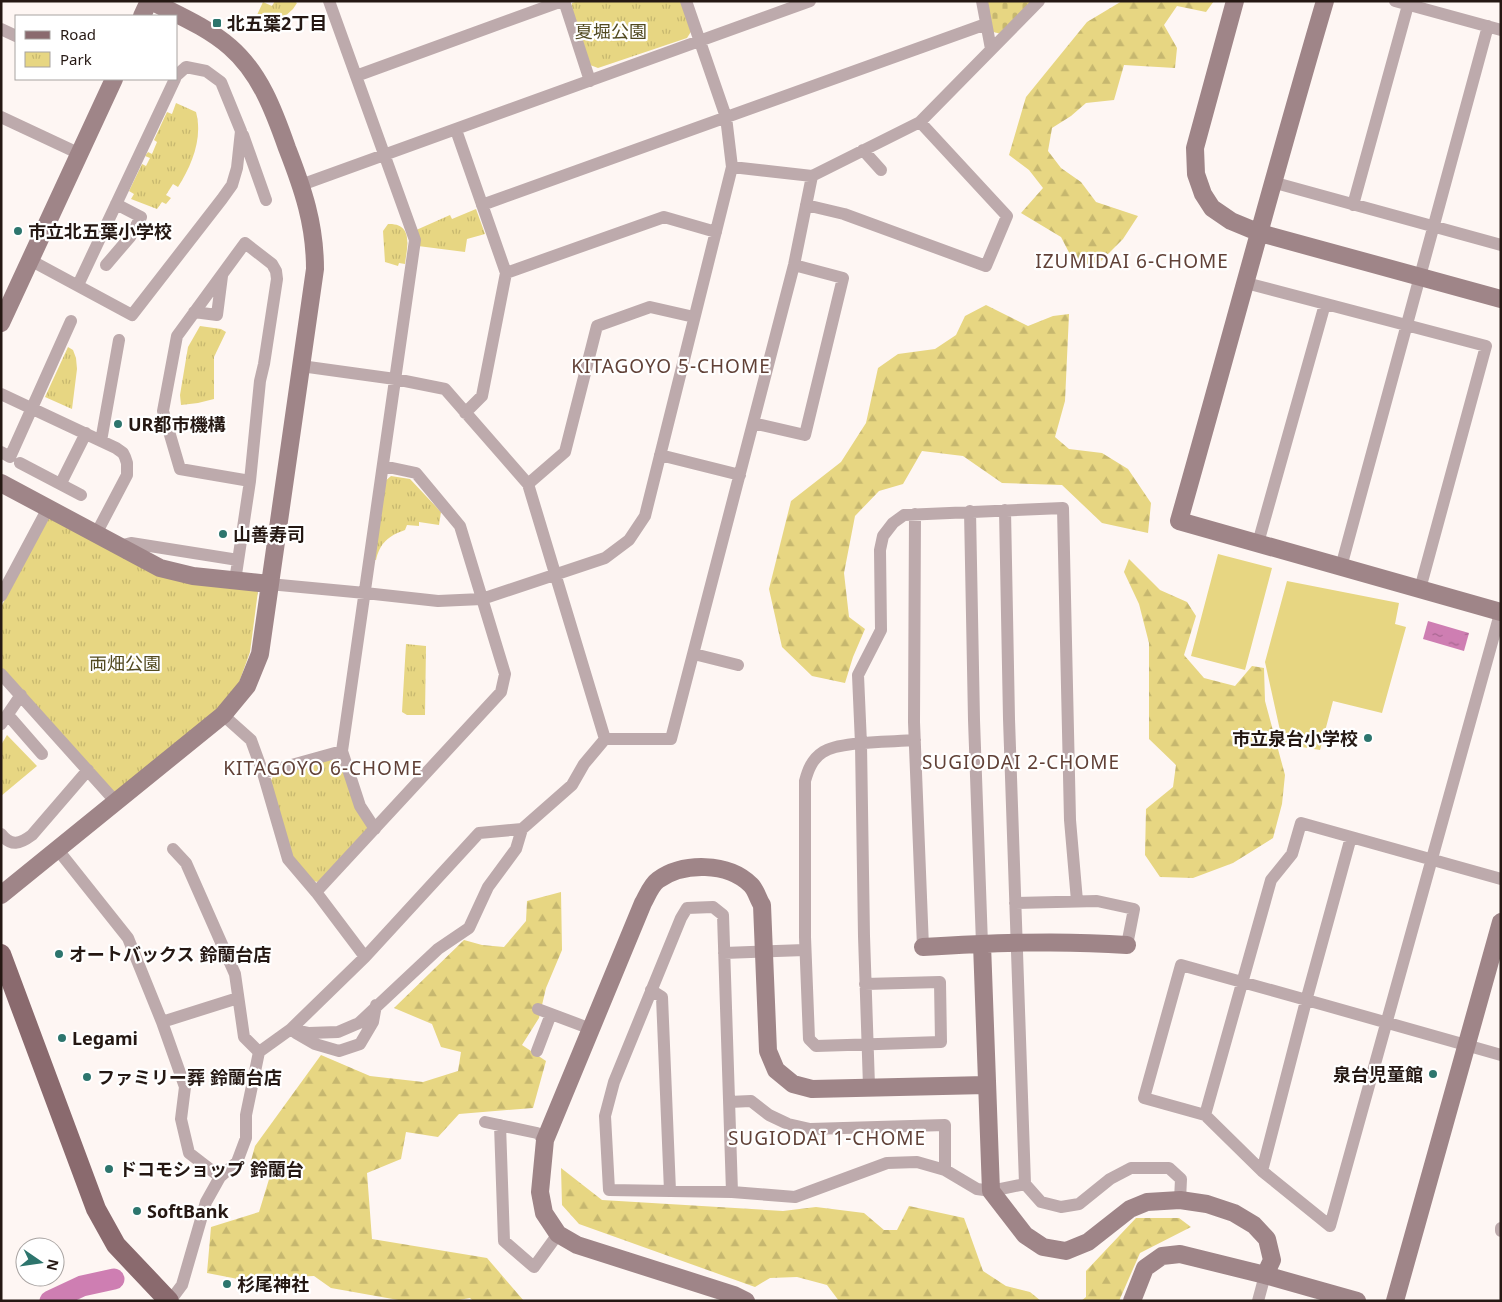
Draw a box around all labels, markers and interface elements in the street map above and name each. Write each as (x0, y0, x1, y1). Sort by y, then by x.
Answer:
place label: 北五葉2丁目 (227, 11, 327, 35)
legend (15, 15, 178, 80)
marker: 北五葉2丁目 (211, 17, 223, 29)
park label: 夏堀公園 (575, 19, 647, 43)
text: Road (60, 24, 96, 44)
text: Park (60, 49, 92, 69)
place label: 市立北五葉小学校 (28, 219, 172, 243)
marker: 市立北五葉小学校 (12, 225, 24, 237)
district label: IZUMIDAI 6-CHOME (1035, 248, 1229, 274)
district label: KITAGOYO 5-CHOME (571, 353, 771, 379)
place label: UR都市機構 (128, 412, 225, 436)
marker: UR都市機構 (112, 418, 124, 430)
place label: 山善寿司 (233, 522, 305, 546)
marker: 山善寿司 (217, 528, 229, 540)
park label: 両畑公園 (89, 651, 161, 675)
place label: 市立泉台小学校 (1232, 726, 1358, 750)
marker: 市立泉台小学校 (1362, 732, 1374, 744)
district label: SUGIODAI 2-CHOME (922, 749, 1120, 775)
district label: KITAGOYO 6-CHOME (223, 755, 423, 781)
place label: オートバックス 鈴蘭台店 (69, 942, 271, 966)
marker: オートバックス 鈴蘭台店 (53, 948, 65, 960)
place label: Legami (72, 1026, 138, 1050)
marker: Legami (56, 1032, 68, 1044)
place label: 泉台児童館 (1333, 1062, 1423, 1086)
place label: ファミリー葬 鈴蘭台店 (97, 1065, 282, 1089)
marker: 泉台児童館 (1427, 1068, 1439, 1080)
marker: ファミリー葬 鈴蘭台店 (81, 1071, 93, 1083)
district label: SUGIODAI 1-CHOME (728, 1125, 926, 1151)
place label: ドコモショップ 鈴蘭台 (119, 1157, 304, 1181)
marker: ドコモショップ 鈴蘭台 (103, 1163, 115, 1175)
place label: SoftBank (147, 1199, 229, 1223)
marker: SoftBank (131, 1205, 143, 1217)
north arrow (15, 1237, 65, 1287)
text: N (43, 1257, 64, 1273)
place label: 杉尾神社 (237, 1272, 309, 1296)
marker: 杉尾神社 (221, 1278, 233, 1290)

